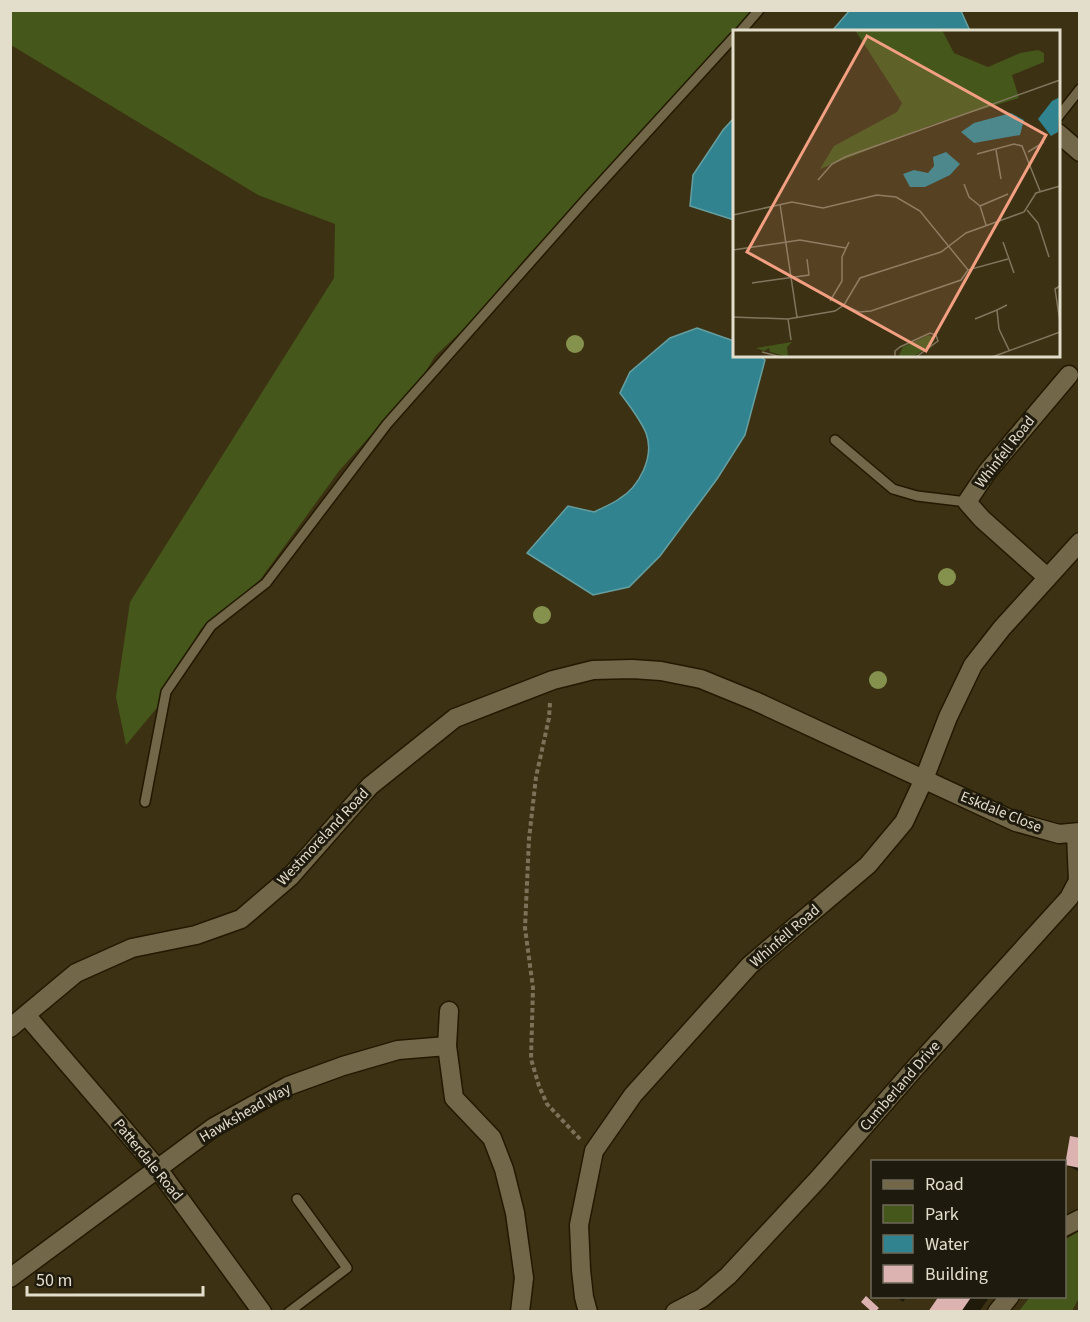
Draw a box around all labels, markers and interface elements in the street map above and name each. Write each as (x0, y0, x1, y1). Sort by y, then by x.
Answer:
inset map (733, 30, 1060, 357)
street label: Whinfell Road (970, 412, 1040, 492)
street label: Westmoreland Road (272, 784, 374, 890)
street label: Eskdale Close (957, 786, 1045, 838)
street label: Whinfell Road (746, 900, 824, 972)
street label: Cumberland Drive (855, 1036, 945, 1136)
street label: Hawkshead Way (195, 1078, 295, 1148)
street label: Patterdale Road (108, 1115, 188, 1205)
legend (871, 1160, 1066, 1298)
text: Road (925, 1172, 964, 1197)
text: Park (925, 1202, 959, 1227)
text: Water (925, 1232, 969, 1257)
scale bar (27, 1259, 202, 1297)
text: Building (925, 1262, 988, 1287)
text: 50 m (36, 1268, 72, 1293)

